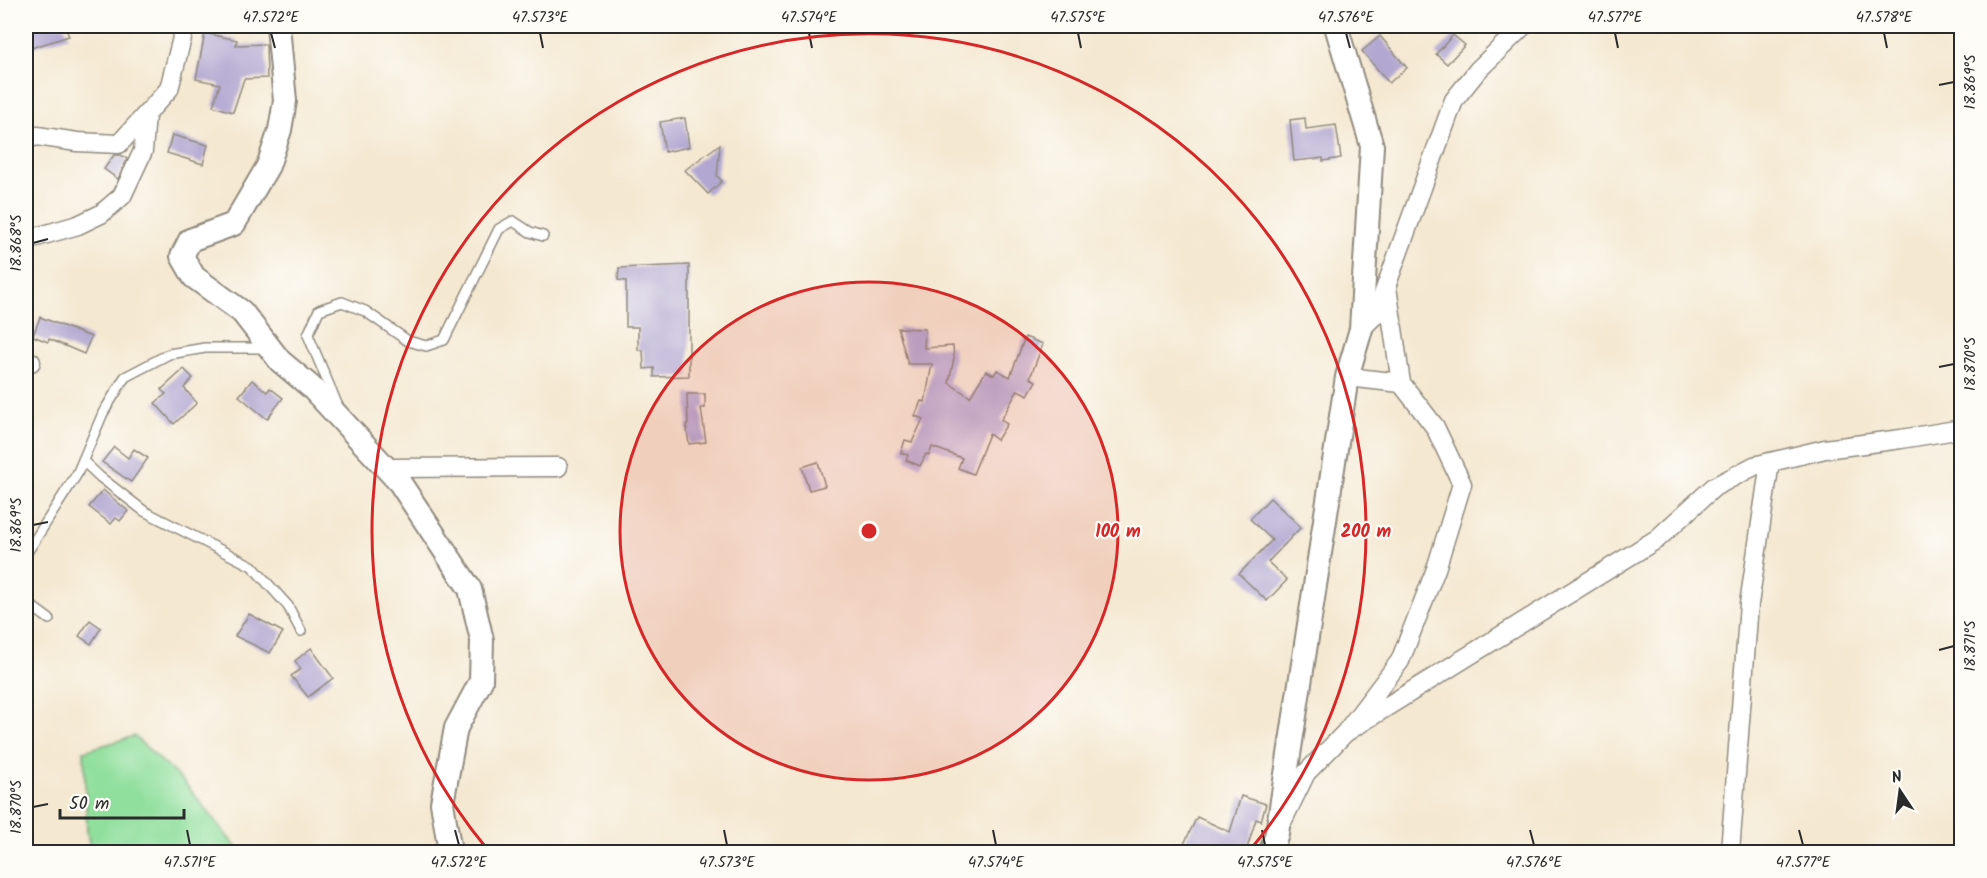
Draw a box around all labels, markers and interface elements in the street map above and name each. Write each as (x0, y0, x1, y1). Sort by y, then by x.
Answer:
text: 47.572°E (243, 6, 300, 30)
text: 47.573°E (512, 6, 569, 30)
text: 47.574°E (781, 6, 838, 30)
text: 47.575°E (1050, 6, 1107, 30)
text: 47.576°E (1318, 6, 1375, 30)
text: 47.577°E (1588, 6, 1643, 30)
text: 47.578°E (1856, 6, 1914, 30)
text: 18.869°S (1959, 54, 1983, 110)
text: 18.868°S (5, 215, 29, 271)
text: 18.870°S (1959, 337, 1983, 391)
text: 18.869°S (5, 497, 29, 553)
text: 100 m (1095, 518, 1141, 547)
text: 200 m (1341, 518, 1392, 547)
centre of rings (859, 521, 879, 541)
text: 18.871°S (1959, 620, 1983, 672)
north arrow (1870, 761, 1930, 821)
text: N (1889, 765, 1905, 791)
text: 18.870°S (5, 780, 29, 834)
scale bar (60, 782, 184, 820)
text: 50 m (69, 790, 109, 819)
text: 47.571°E (164, 851, 217, 875)
text: 47.572°E (431, 851, 488, 875)
text: 47.573°E (699, 851, 756, 875)
text: 47.574°E (968, 851, 1025, 875)
text: 47.575°E (1237, 851, 1294, 875)
text: 47.576°E (1506, 851, 1563, 875)
text: 47.577°E (1776, 851, 1831, 875)

